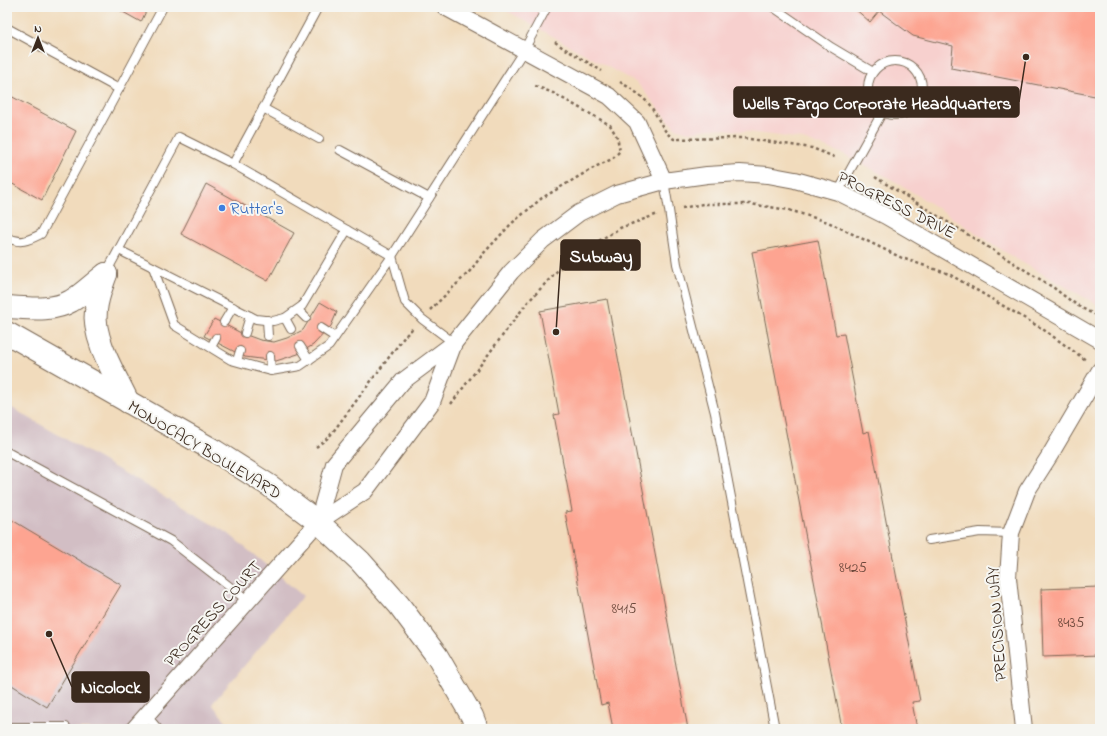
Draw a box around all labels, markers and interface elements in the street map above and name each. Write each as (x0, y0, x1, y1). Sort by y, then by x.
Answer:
north arrow (18, 18, 58, 58)
text: N (34, 21, 42, 37)
callout: Wells Fargo Corporate Headquarters (734, 87, 1019, 117)
text: Wells Fargo Corporate Headquarters (743, 92, 1011, 119)
street label: PROGRESS DRIVE (833, 165, 960, 246)
place label: Rutter's (230, 197, 284, 222)
marker: Rutter's (217, 203, 227, 213)
callout: Subway (561, 240, 640, 270)
text: Subway (570, 245, 632, 272)
street label: MONOCACY BOULEVARD (123, 394, 286, 506)
street label: PROGRESS COURT (158, 555, 268, 673)
house number: 8425 (839, 557, 867, 579)
street label: PRECISION WAY (981, 565, 1014, 682)
house number: 8415 (611, 598, 637, 620)
house number: 8435 (1058, 612, 1085, 634)
callout: Nicolock (72, 672, 149, 702)
text: Nicolock (81, 676, 142, 702)

